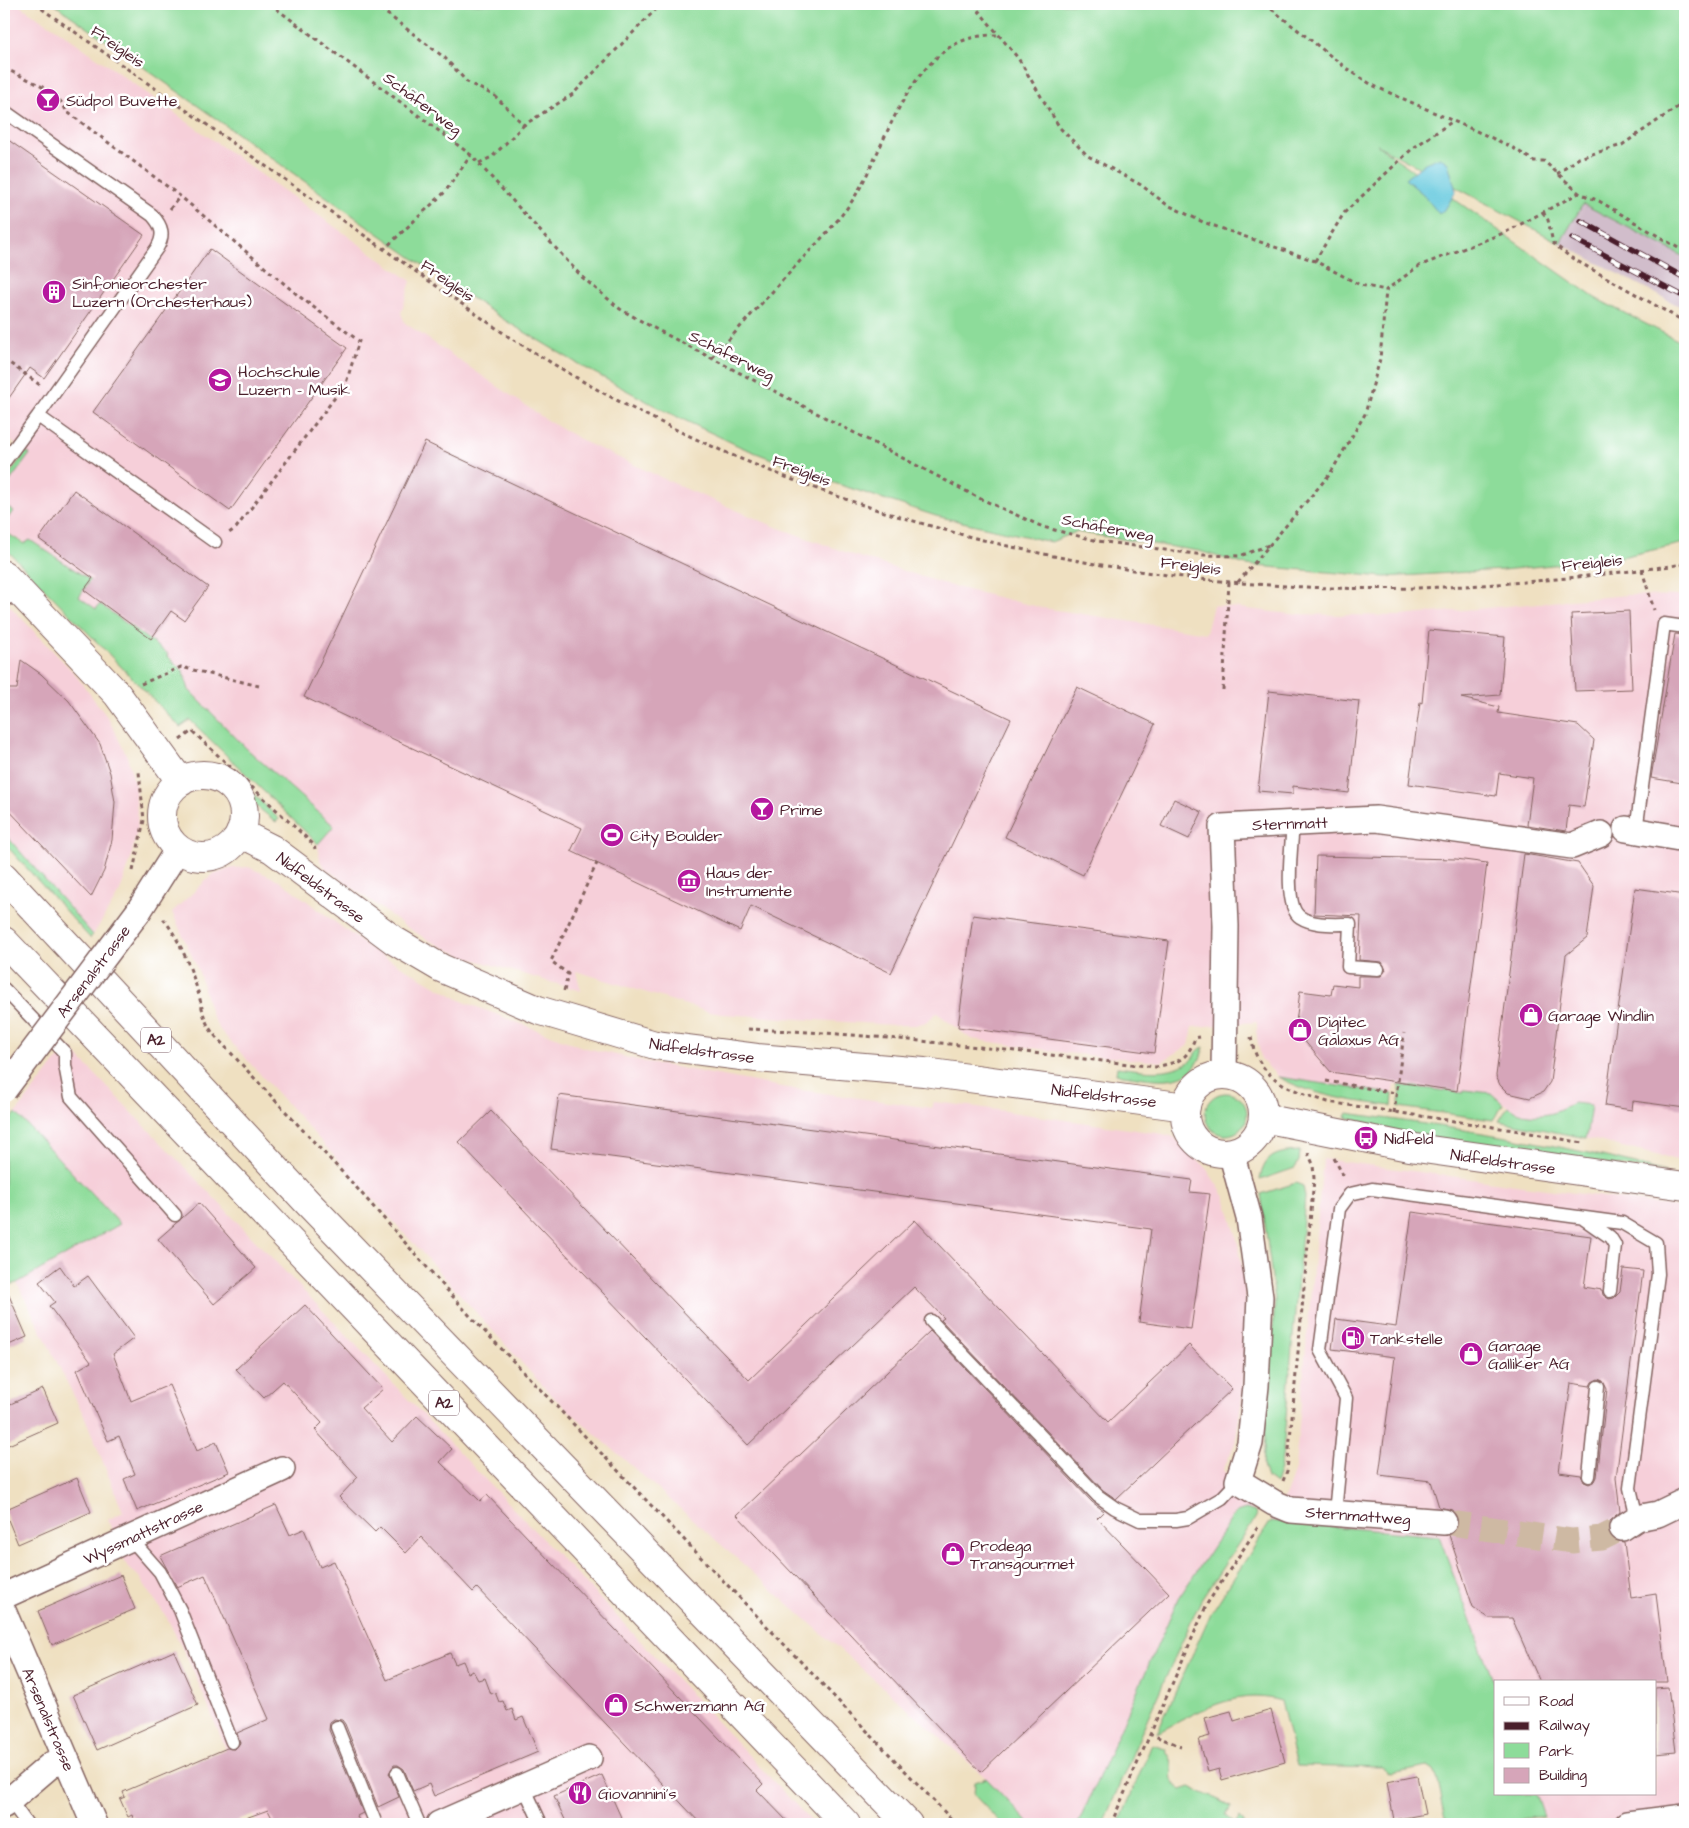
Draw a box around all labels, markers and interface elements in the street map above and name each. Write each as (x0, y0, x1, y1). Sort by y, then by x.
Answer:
street label: Freigleis (86, 20, 149, 74)
street label: Schäferweg (378, 67, 466, 141)
bar icon: Südpol Buvette (35, 87, 61, 113)
place label: Südpol Buvette (66, 90, 178, 112)
street label: Freigleis (416, 254, 479, 308)
place label: Sinfonieorchester Luzern (Orchesterhaus) (72, 273, 252, 313)
building icon: Sinfonieorchester Luzern (Orchesterhaus) (41, 279, 67, 305)
street label: Schäferweg (685, 325, 778, 388)
place label: Hochschule Luzern – Musik (238, 361, 350, 401)
school or university icon: Hochschule Luzern – Musik (207, 367, 233, 393)
street label: Freigleis (769, 450, 834, 493)
street label: Schäferweg (1060, 508, 1156, 549)
street label: Freigleis (1561, 549, 1624, 578)
street label: Freigleis (1159, 551, 1222, 582)
bar icon: Prime (749, 796, 775, 822)
place label: Prime (780, 799, 823, 821)
street label: Sternmatt (1252, 812, 1329, 836)
sports icon: City Boulder (599, 822, 625, 848)
place label: City Boulder (630, 825, 722, 848)
street label: Nidfeldstrasse (272, 847, 370, 929)
place label: Haus der Instrumente (706, 862, 792, 902)
museum icon: Haus der Instrumente (676, 868, 702, 894)
street label: Arsenalstrasse (52, 921, 136, 1022)
shop icon: Garage Windlin (1518, 1002, 1544, 1028)
place label: Garage Windlin (1548, 1005, 1654, 1028)
place label: Digitec Galaxus AG (1318, 1011, 1399, 1051)
shop icon: Digitec Galaxus AG (1287, 1017, 1313, 1043)
road number: A2 (141, 1028, 171, 1052)
street label: Nidfeldstrasse (648, 1033, 756, 1069)
street label: Nidfeldstrasse (1050, 1079, 1158, 1113)
bus stop icon: Nidfeld (1353, 1125, 1379, 1151)
place label: Nidfeld (1384, 1128, 1434, 1150)
street label: Nidfeldstrasse (1449, 1144, 1557, 1180)
fuel station icon: Tankstelle (1340, 1325, 1366, 1351)
place label: Tankstelle (1370, 1328, 1443, 1350)
place label: Garage Galliker AG (1488, 1335, 1570, 1375)
shop icon: Garage Galliker AG (1458, 1341, 1484, 1367)
road number: A2 (429, 1390, 459, 1416)
street label: Wyssmattstrasse (80, 1495, 208, 1571)
street label: Sternmattweg (1304, 1501, 1411, 1532)
place label: Prodega Transgourmet (970, 1535, 1075, 1576)
shop icon: Prodega Transgourmet (940, 1541, 966, 1567)
street label: Arsenalstrasse (16, 1664, 80, 1775)
legend (1494, 1680, 1656, 1796)
text: Road (1539, 1691, 1574, 1712)
shop icon: Schwerzmann AG (603, 1692, 629, 1718)
place label: Schwerzmann AG (634, 1695, 765, 1717)
text: Railway (1539, 1715, 1590, 1737)
text: Park (1539, 1741, 1574, 1762)
text: Building (1539, 1765, 1587, 1787)
restaurant icon: Giovannini's (567, 1780, 593, 1806)
place label: Giovannini's (598, 1783, 676, 1805)

